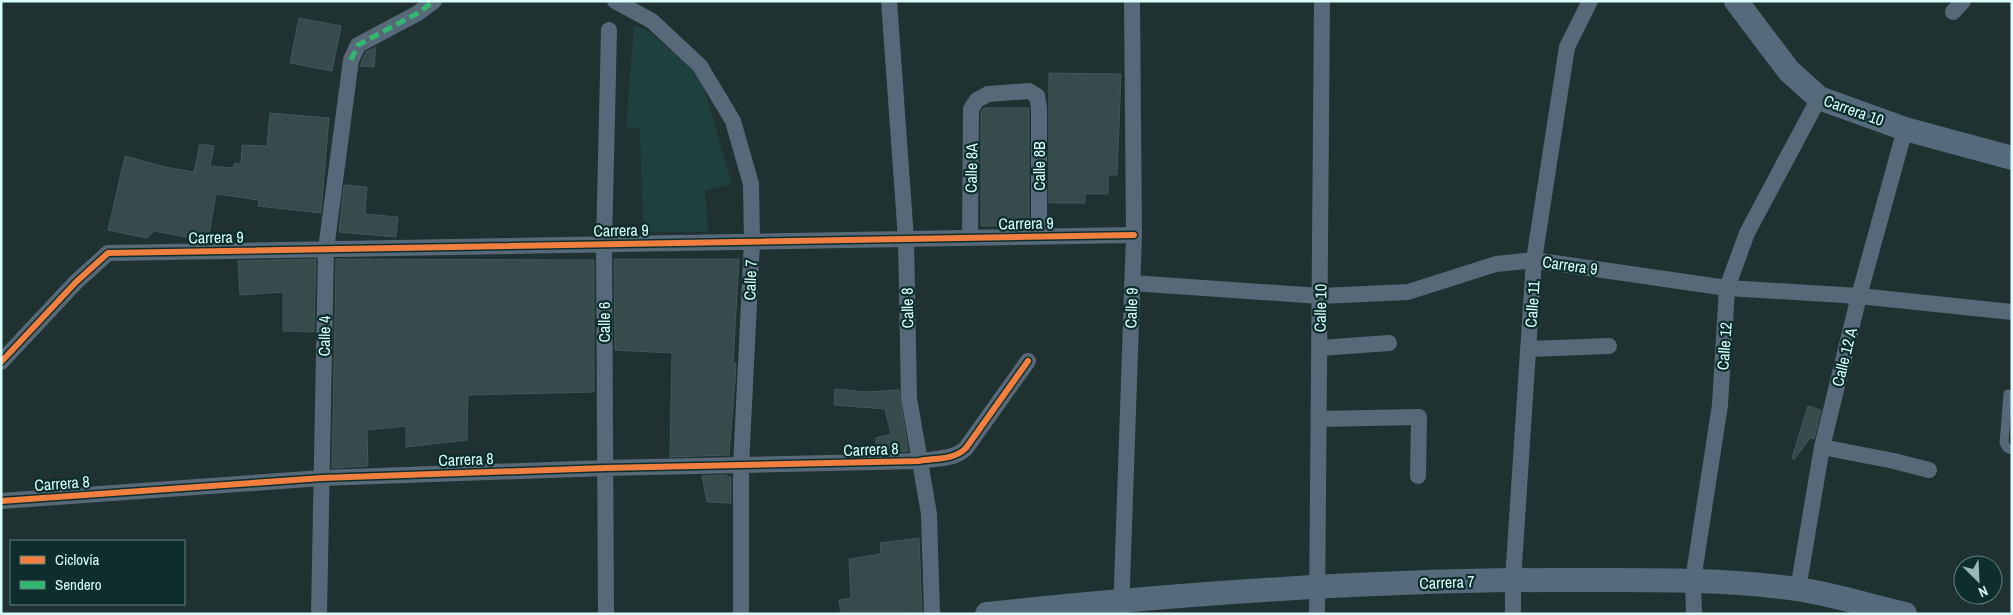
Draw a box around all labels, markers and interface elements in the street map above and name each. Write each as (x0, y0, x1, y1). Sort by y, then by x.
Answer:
street label: Carrera 10 (1821, 89, 1887, 131)
street label: Calle 8B (1028, 141, 1050, 191)
street label: Calle 8A (960, 143, 982, 193)
street label: Carrera 9 (998, 212, 1054, 234)
street label: Carrera 9 (593, 219, 649, 241)
street label: Carrera 9 (188, 226, 244, 248)
street label: Carrera 9 (1541, 250, 1599, 280)
street label: Calle 7 (738, 259, 762, 301)
street label: Calle 11 (1519, 279, 1545, 328)
street label: Calle 10 (1309, 284, 1331, 332)
street label: Calle 8 (896, 287, 918, 329)
street label: Calle 9 (1119, 287, 1143, 329)
street label: Calle 6 (593, 302, 615, 342)
street label: Calle 4 (313, 315, 335, 357)
street label: Calle 12 (1711, 321, 1737, 371)
street label: Calle 12 A (1826, 325, 1862, 389)
street label: Carrera 8 (843, 437, 899, 461)
street label: Carrera 8 (438, 447, 494, 471)
street label: Carrera 8 (34, 470, 90, 496)
legend (10, 540, 185, 605)
text: Ciclovía (55, 549, 100, 570)
north arrow (1953, 555, 2003, 605)
street label: Carrera 7 (1419, 570, 1475, 594)
text: Sendero (55, 574, 102, 595)
text: N (1976, 582, 1991, 602)

